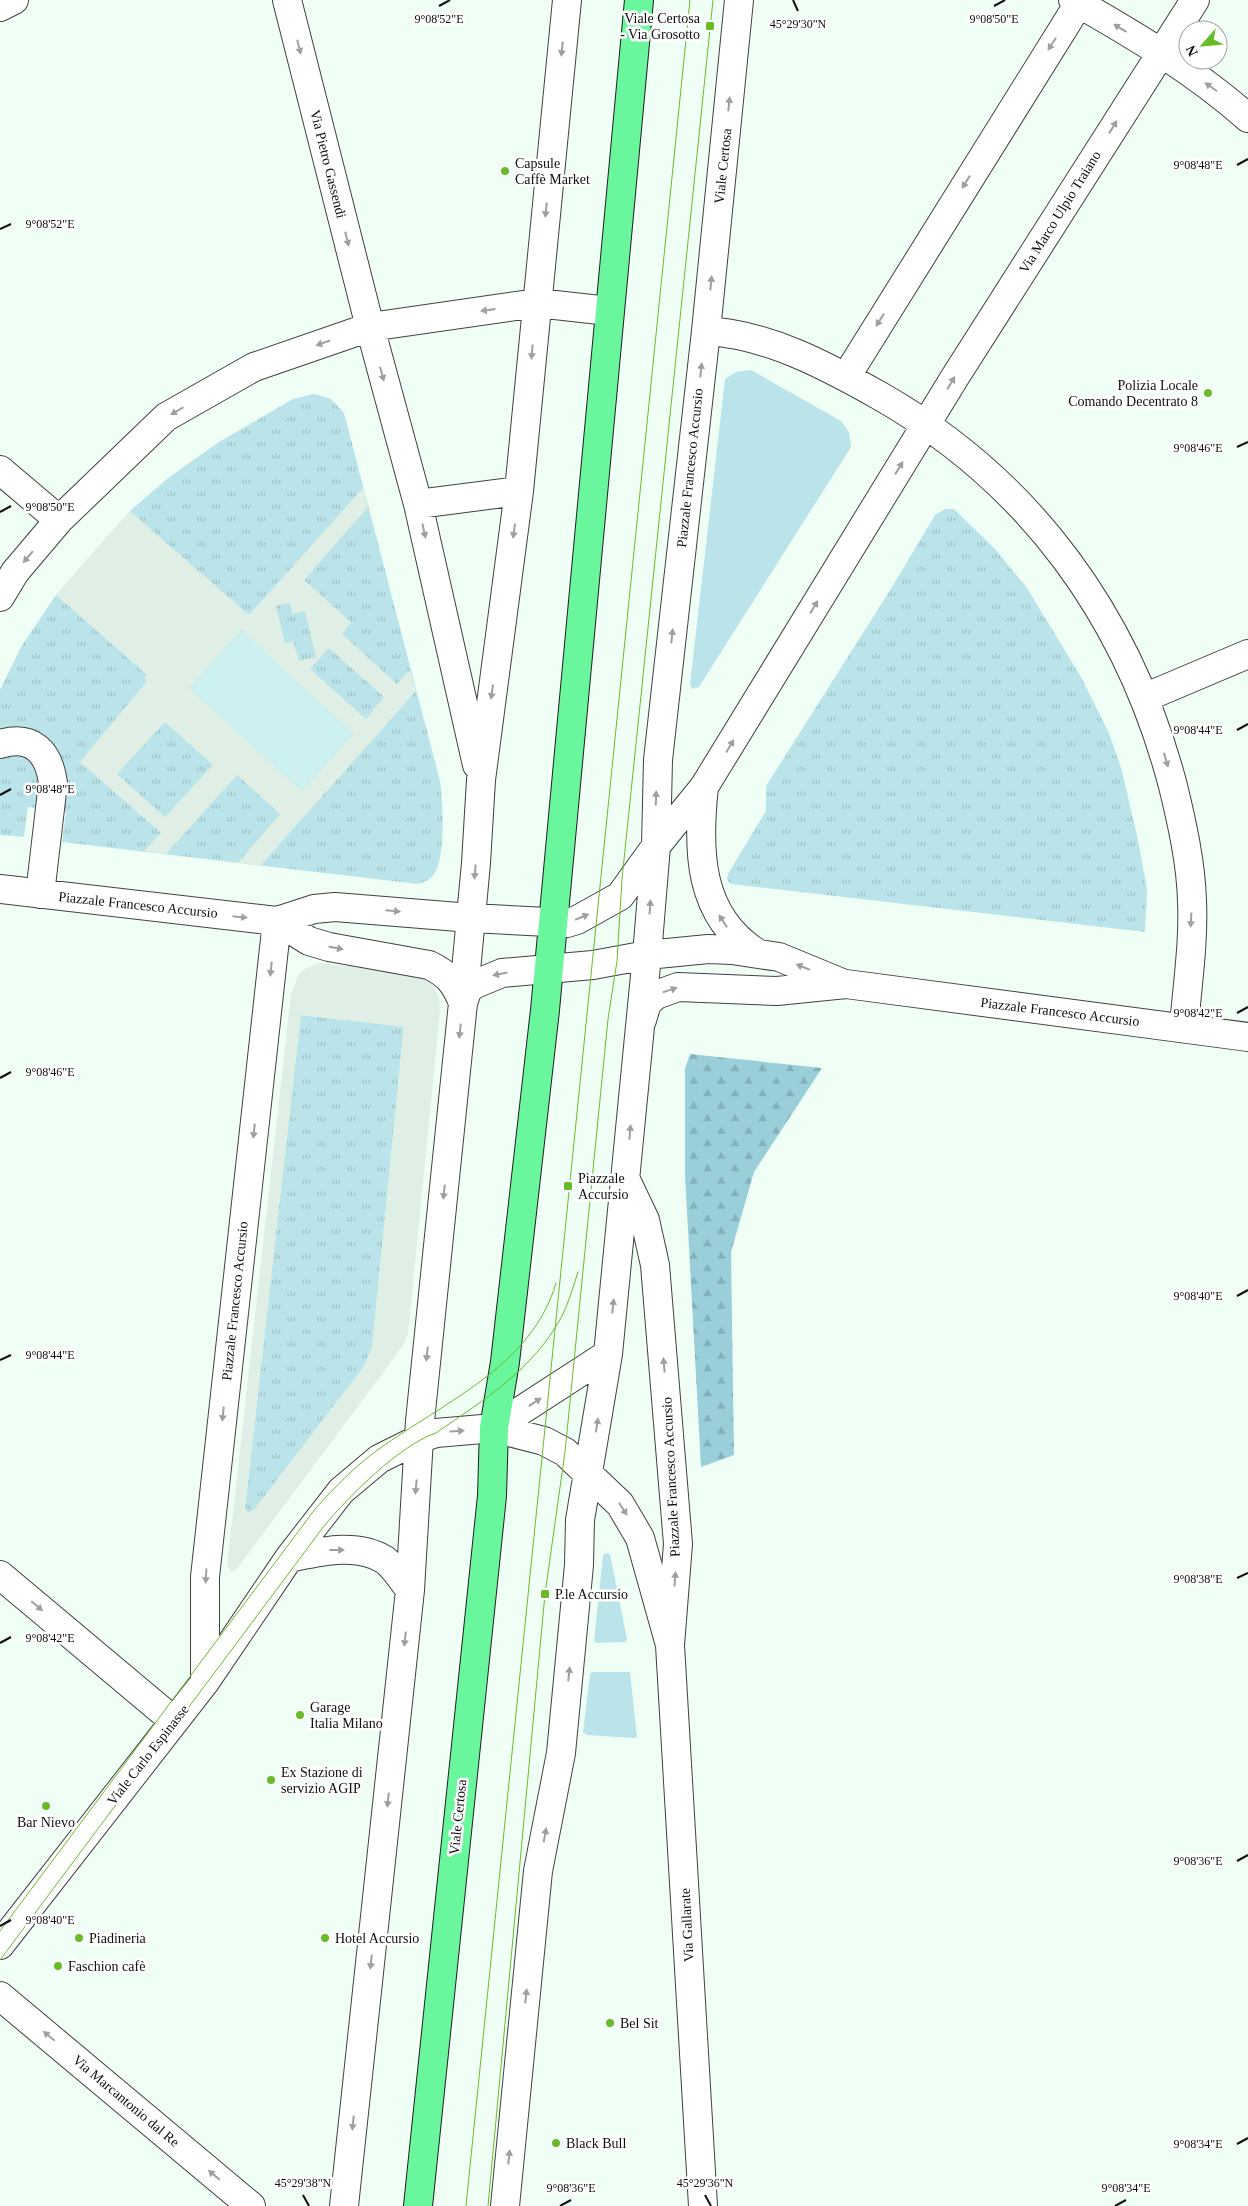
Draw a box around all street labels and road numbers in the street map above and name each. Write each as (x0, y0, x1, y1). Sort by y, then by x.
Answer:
street label: Via Pietro Gassendi (307, 108, 349, 220)
street label: Viale Certosa (712, 127, 734, 204)
street label: Via Marco Ulpio Traiano (1016, 148, 1104, 276)
street label: Piazzale Francesco Accursio (674, 388, 706, 548)
street label: Piazzale Francesco Accursio (58, 889, 218, 921)
street label: Piazzale Francesco Accursio (980, 995, 1140, 1029)
street label: Piazzale Francesco Accursio (219, 1221, 251, 1381)
street label: Piazzale Francesco Accursio (659, 1397, 683, 1557)
street label: Viale Carlo Espinasse (104, 1702, 192, 1808)
street label: Viale Certosa (447, 1778, 469, 1855)
street label: Via Gallarate (678, 1888, 696, 1962)
street label: Via Marcantonio dal Re (70, 2052, 182, 2150)

